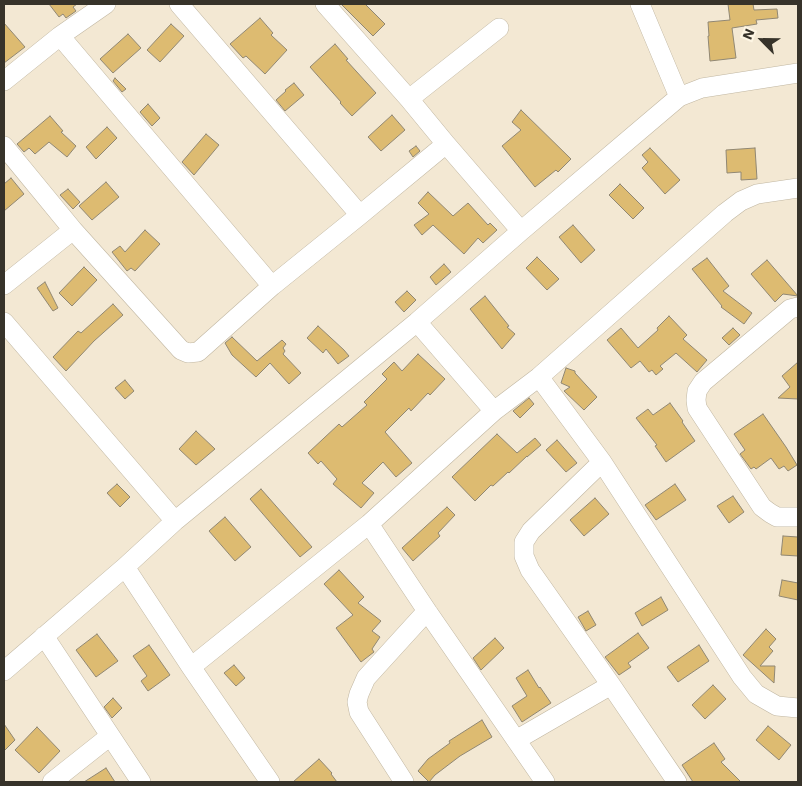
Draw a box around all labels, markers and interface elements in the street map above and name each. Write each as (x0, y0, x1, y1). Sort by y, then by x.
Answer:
north arrow (737, 15, 787, 65)
text: N (739, 26, 758, 42)

